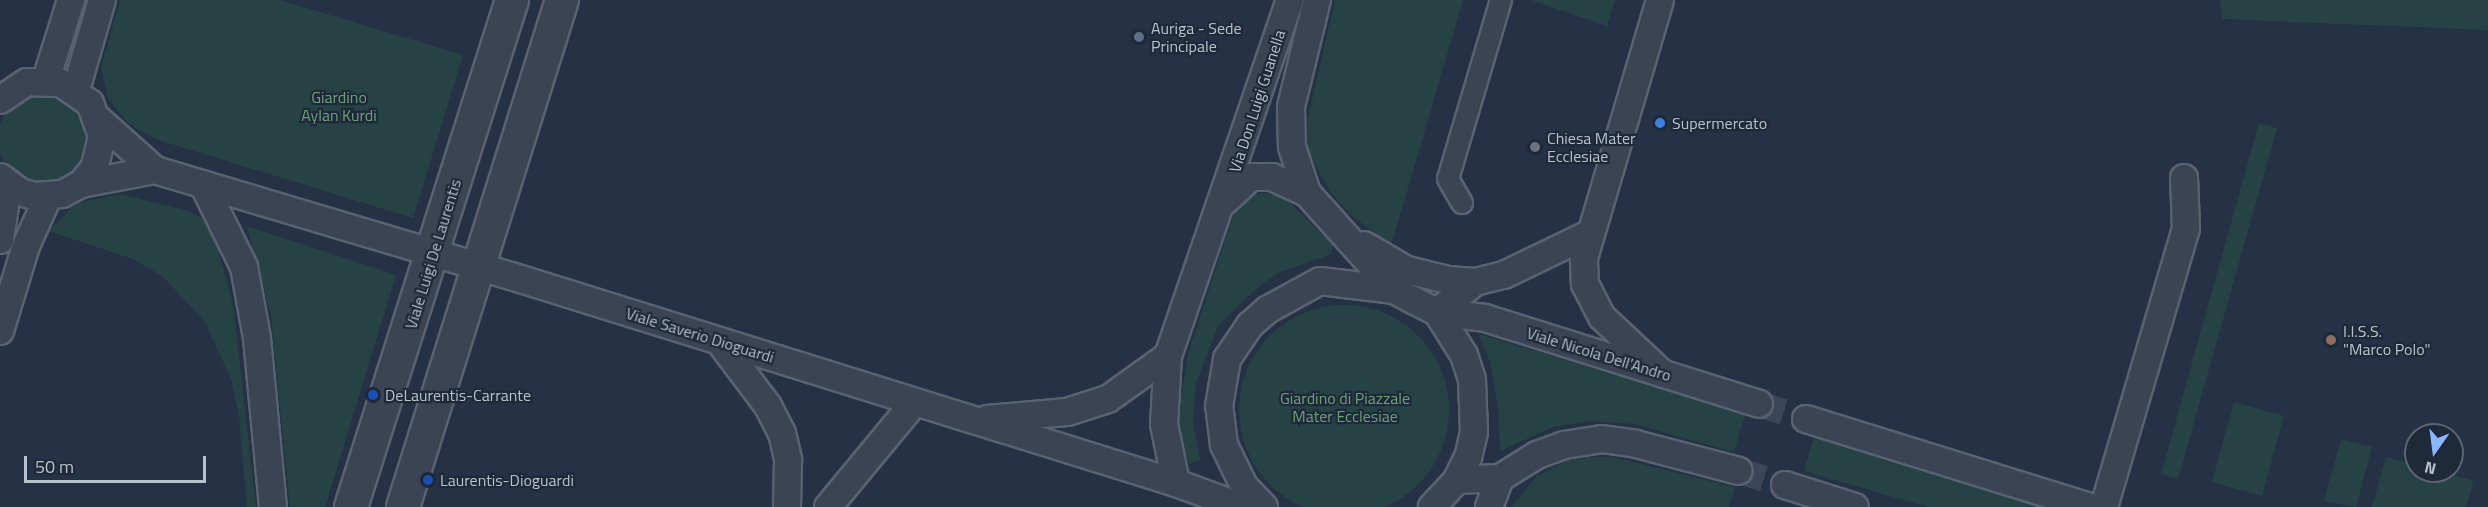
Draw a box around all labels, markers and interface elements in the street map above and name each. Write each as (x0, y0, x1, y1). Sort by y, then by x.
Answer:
place label: Auriga - Sede Principale (1151, 18, 1242, 56)
street label: Via Don Luigi Guanella (1225, 27, 1289, 175)
marker: Auriga - Sede Principale (1132, 30, 1146, 44)
park label: Giardino Aylan Kurdi (301, 87, 377, 125)
place label: Supermercato (1672, 113, 1767, 133)
marker: Supermercato (1653, 116, 1667, 130)
place label: Chiesa Mater Ecclesiae (1547, 128, 1636, 166)
marker: Chiesa Mater Ecclesiae (1528, 140, 1542, 154)
street label: Viale Luigi De Laurentis (401, 177, 465, 331)
street label: Viale Saverio Dioguardi (624, 303, 776, 367)
place label: I.I.S.S. "Marco Polo" (2343, 321, 2430, 359)
street label: Viale Nicola Dell'Andro (1525, 323, 1673, 385)
marker: I.I.S.S. "Marco Polo" (2324, 333, 2338, 347)
place label: DeLaurentis-Carrante (385, 385, 531, 405)
marker: DeLaurentis-Carrante (366, 388, 380, 402)
park label: Giardino di Piazzale Mater Ecclesiae (1280, 388, 1410, 426)
north arrow (2404, 423, 2464, 483)
scale bar (27, 444, 208, 482)
text: 50 m (35, 453, 74, 480)
text: N (2422, 456, 2438, 482)
place label: Laurentis-Dioguardi (440, 470, 574, 490)
marker: Laurentis-Dioguardi (421, 473, 435, 487)

